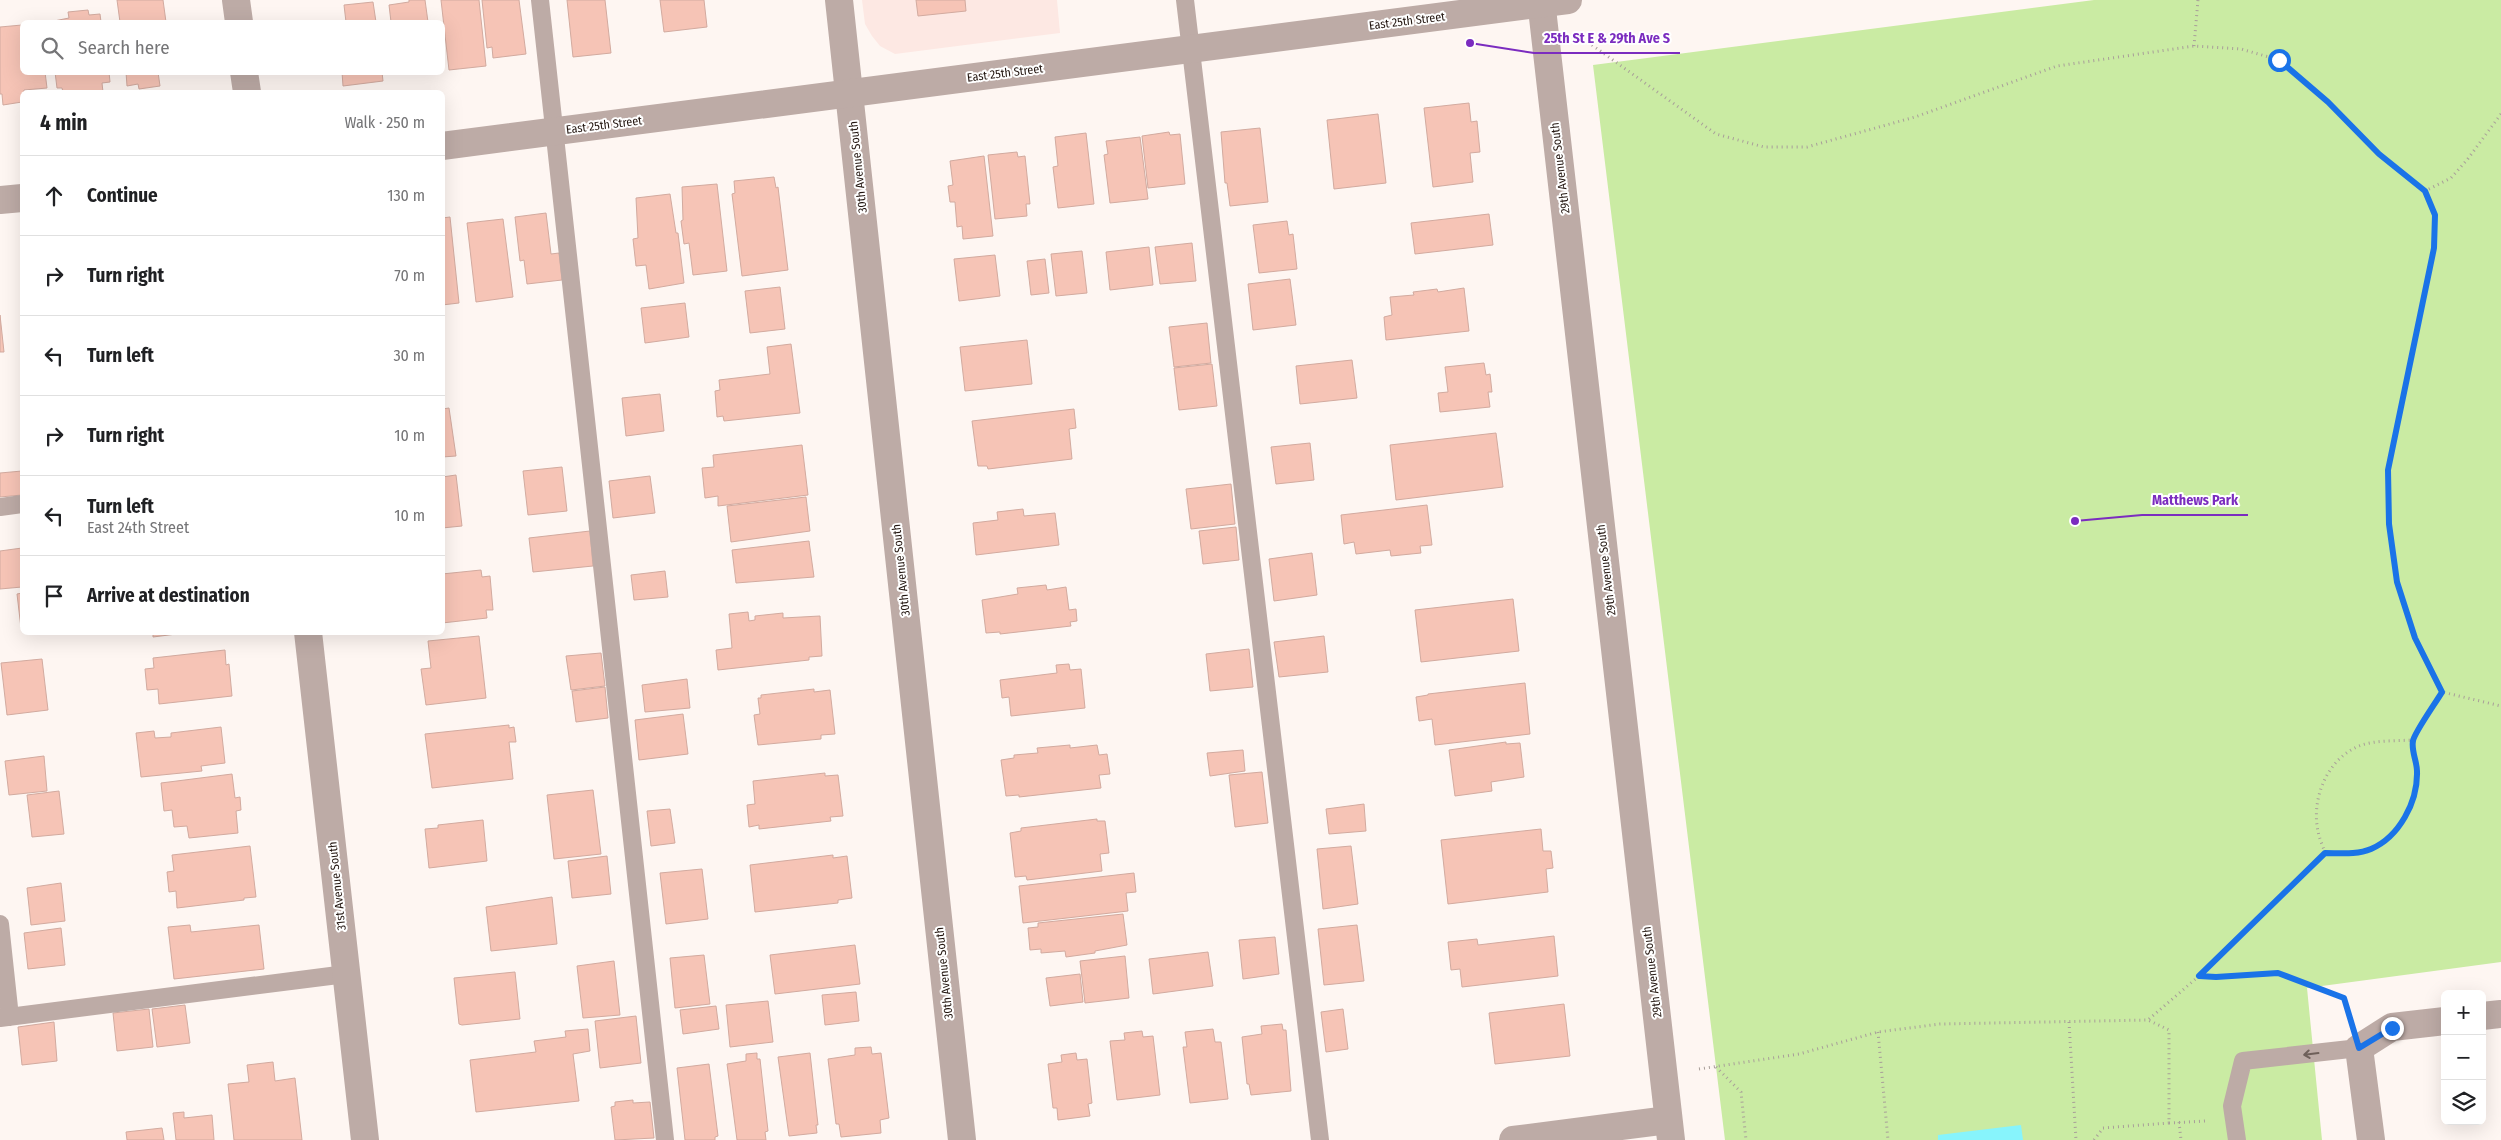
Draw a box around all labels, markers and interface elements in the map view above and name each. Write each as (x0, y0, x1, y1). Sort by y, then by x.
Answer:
street label: East 25th Street (1368, 9, 1446, 33)
search box (20, 20, 445, 75)
callout: 25th St E & 29th Ave S (1534, 24, 1680, 53)
text: 25th St E & 29th Ave S (1543, 30, 1670, 47)
icon: search (38, 34, 66, 62)
text: Search here (78, 36, 170, 59)
route start (2268, 49, 2291, 72)
street label: East 25th Street (966, 61, 1044, 85)
text: 4 min (40, 110, 88, 136)
text: Walk · 250 m (344, 113, 425, 132)
street label: East 25th Street (565, 113, 643, 137)
street label: 30th Avenue South (846, 120, 870, 214)
street label: 29th Avenue South (1547, 122, 1573, 214)
icon: ahead (40, 182, 68, 210)
text: Continue (87, 184, 158, 207)
text: 130 m (387, 186, 425, 205)
icon: right (40, 262, 68, 290)
text: Turn right (87, 264, 164, 287)
text: 70 m (394, 266, 425, 285)
icon: left (40, 342, 68, 370)
text: Turn left (87, 344, 154, 367)
text: 30 m (393, 346, 425, 365)
icon: right (40, 422, 68, 450)
text: Turn right (87, 424, 164, 447)
text: 10 m (394, 426, 425, 445)
callout: Matthews Park (2142, 486, 2248, 515)
text: Matthews Park (2152, 492, 2239, 509)
text: Turn left (87, 495, 154, 518)
icon: left (40, 502, 68, 530)
text: 10 m (394, 506, 425, 525)
text: East 24th Street (87, 518, 189, 537)
street label: 30th Avenue South (889, 523, 913, 617)
street label: 29th Avenue South (1593, 524, 1619, 616)
icon: arrive (40, 582, 68, 610)
text: Arrive at destination (87, 584, 250, 607)
street label: 31st Avenue South (325, 841, 349, 931)
street label: 30th Avenue South (932, 926, 956, 1020)
street label: 29th Avenue South (1639, 926, 1665, 1018)
map controls (2441, 990, 2486, 1125)
button: + (2441, 990, 2486, 1035)
route end (2381, 1017, 2404, 1040)
button: − (2441, 1035, 2486, 1080)
one-way arrow (2303, 1049, 2319, 1059)
button: layers (2441, 1080, 2486, 1125)

